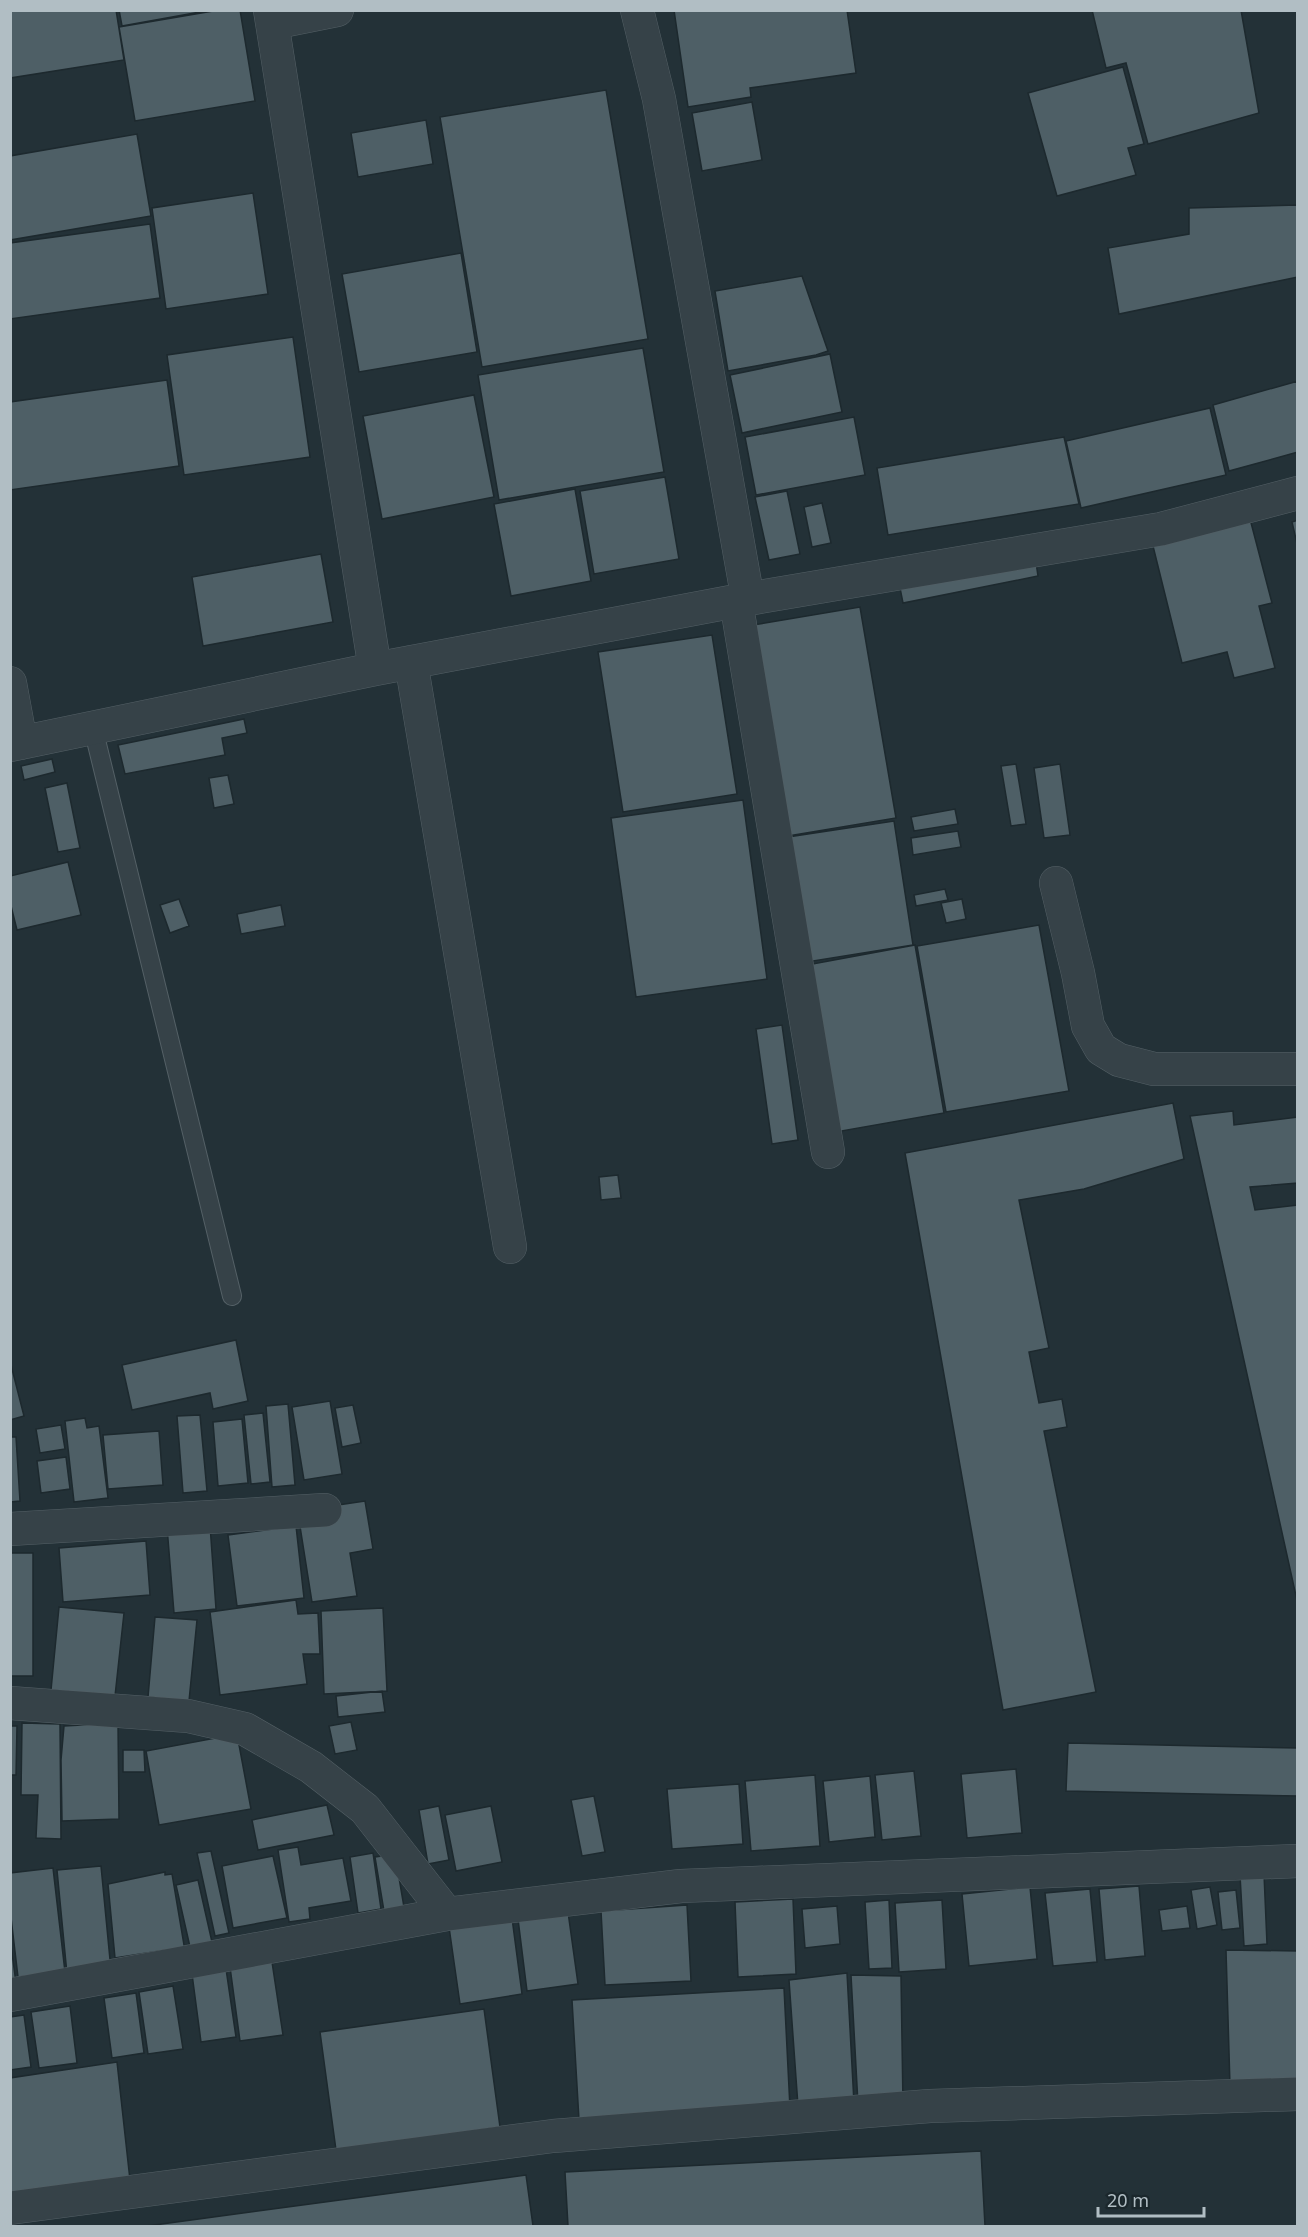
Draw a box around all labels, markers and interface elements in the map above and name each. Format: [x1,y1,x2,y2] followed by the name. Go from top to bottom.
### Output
[1098,2180,1204,2218] scale bar
[1107,2188,1149,2212] text: 20 m

